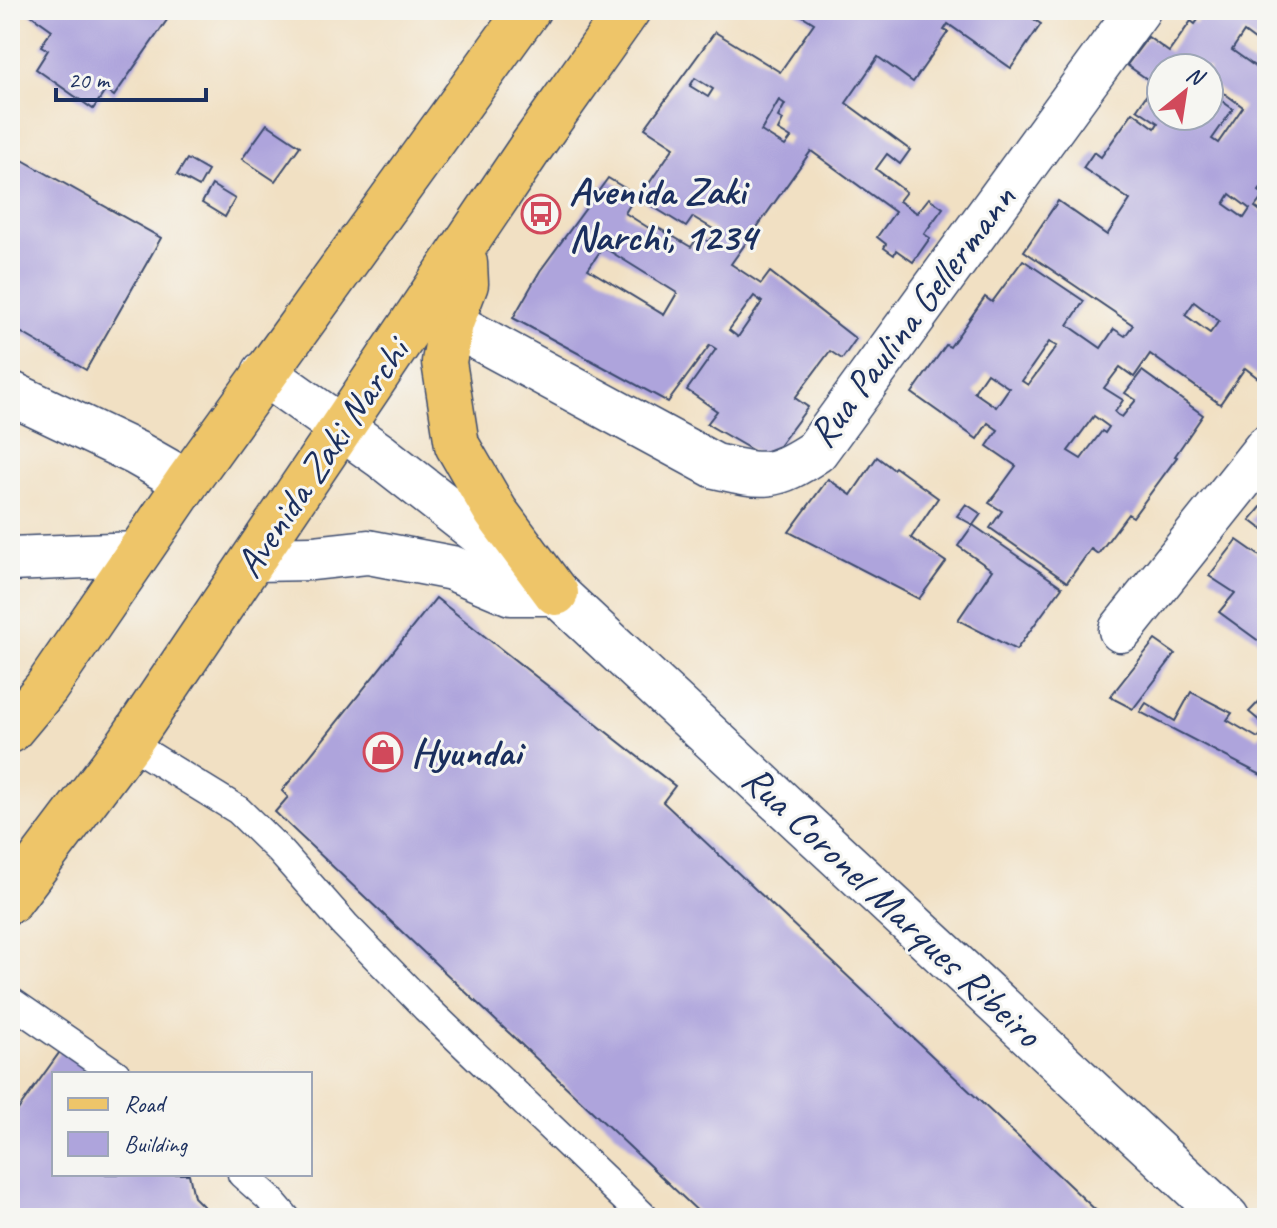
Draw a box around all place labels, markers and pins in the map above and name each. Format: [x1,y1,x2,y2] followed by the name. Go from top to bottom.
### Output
[569,166,761,262] place label: Avenida Zaki Narchi, 1234
[520,193,562,235] bus stop icon: Avenida Zaki Narchi, 1234
[411,727,526,777] place label: Hyundai
[362,731,404,773] shop icon: Hyundai

